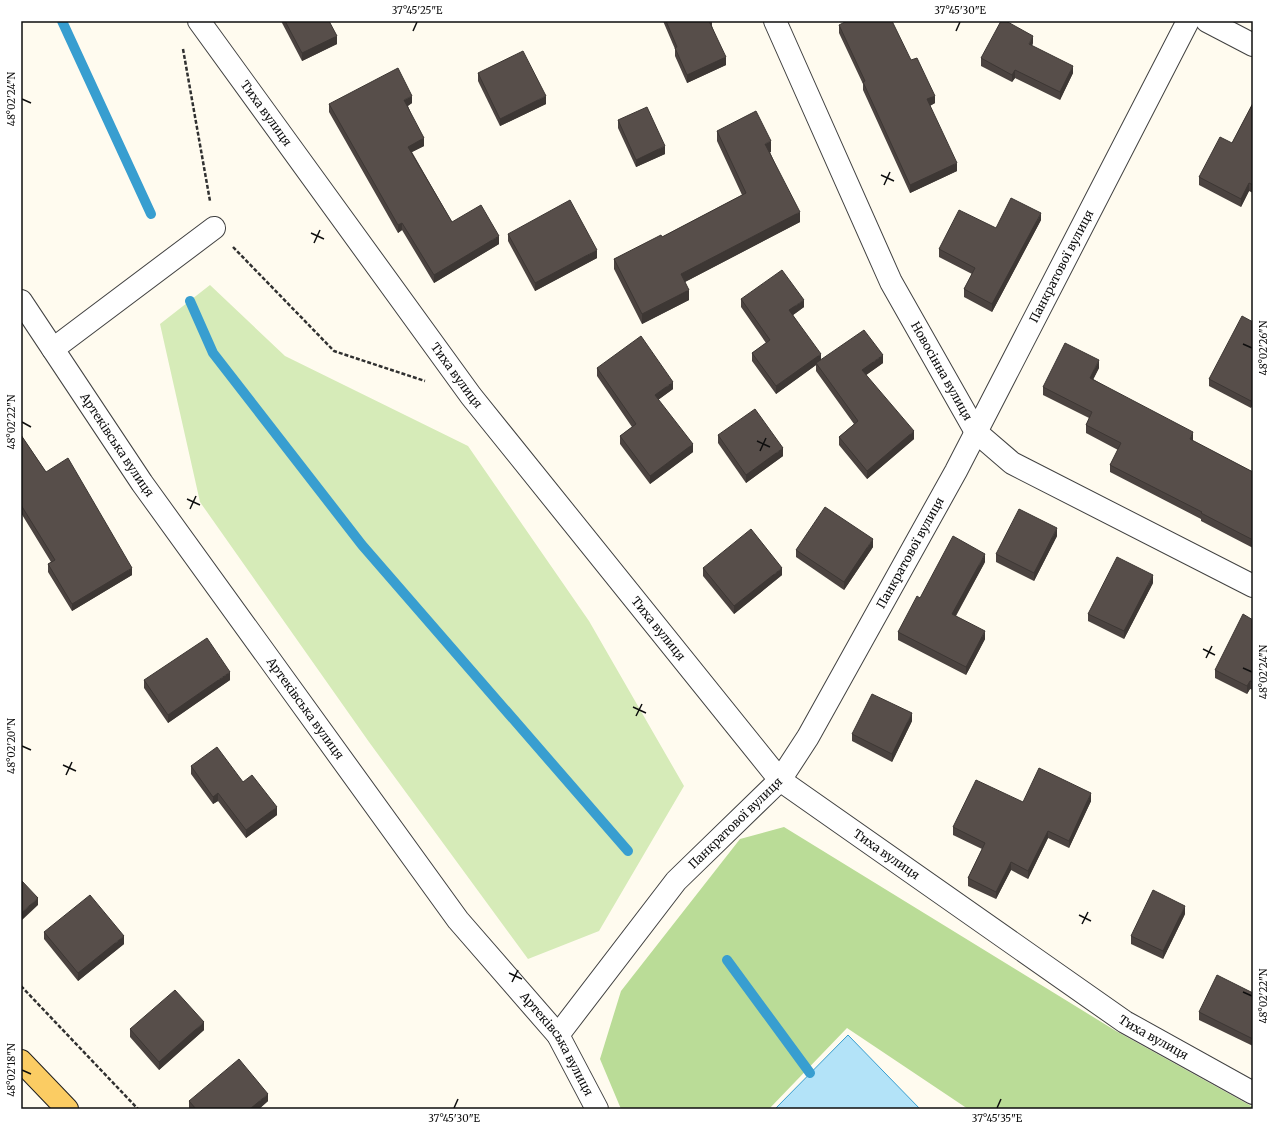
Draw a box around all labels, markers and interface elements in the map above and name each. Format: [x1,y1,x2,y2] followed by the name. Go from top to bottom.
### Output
[392,4,443,17] text: 37°45'25"E
[934,4,986,17] text: 37°45'30"E
[5,72,18,126] text: 48°02'24"N
[237,77,295,149] street label: Тиха вулиця
[1026,207,1096,325] street label: Панкратової вулиця
[908,319,976,423] street label: Новосінна вулиця
[1257,320,1270,375] text: 48°02'26"N
[428,339,486,411] street label: Тиха вулиця
[77,389,158,500] street label: Артеківська вулиця
[5,394,18,450] text: 48°02'22"N
[873,494,947,611] street label: Панкратової вулиця
[629,594,689,663] street label: Тиха вулиця
[1257,645,1270,699] text: 48°02'24"N
[263,654,347,762] street label: Артеківська вулиця
[5,718,18,774] text: 48°02'20"N
[685,774,785,872] street label: Панкратової вулиця
[851,826,923,883] street label: Тиха вулиця
[1257,968,1270,1024] text: 48°02'22"N
[517,988,597,1098] street label: Артеківська вулиця
[1116,1012,1191,1063] street label: Тиха вулиця
[5,1043,18,1097] text: 48°02'18"N
[428,1112,480,1125] text: 37°45'30"E
[972,1112,1023,1125] text: 37°45'35"E

